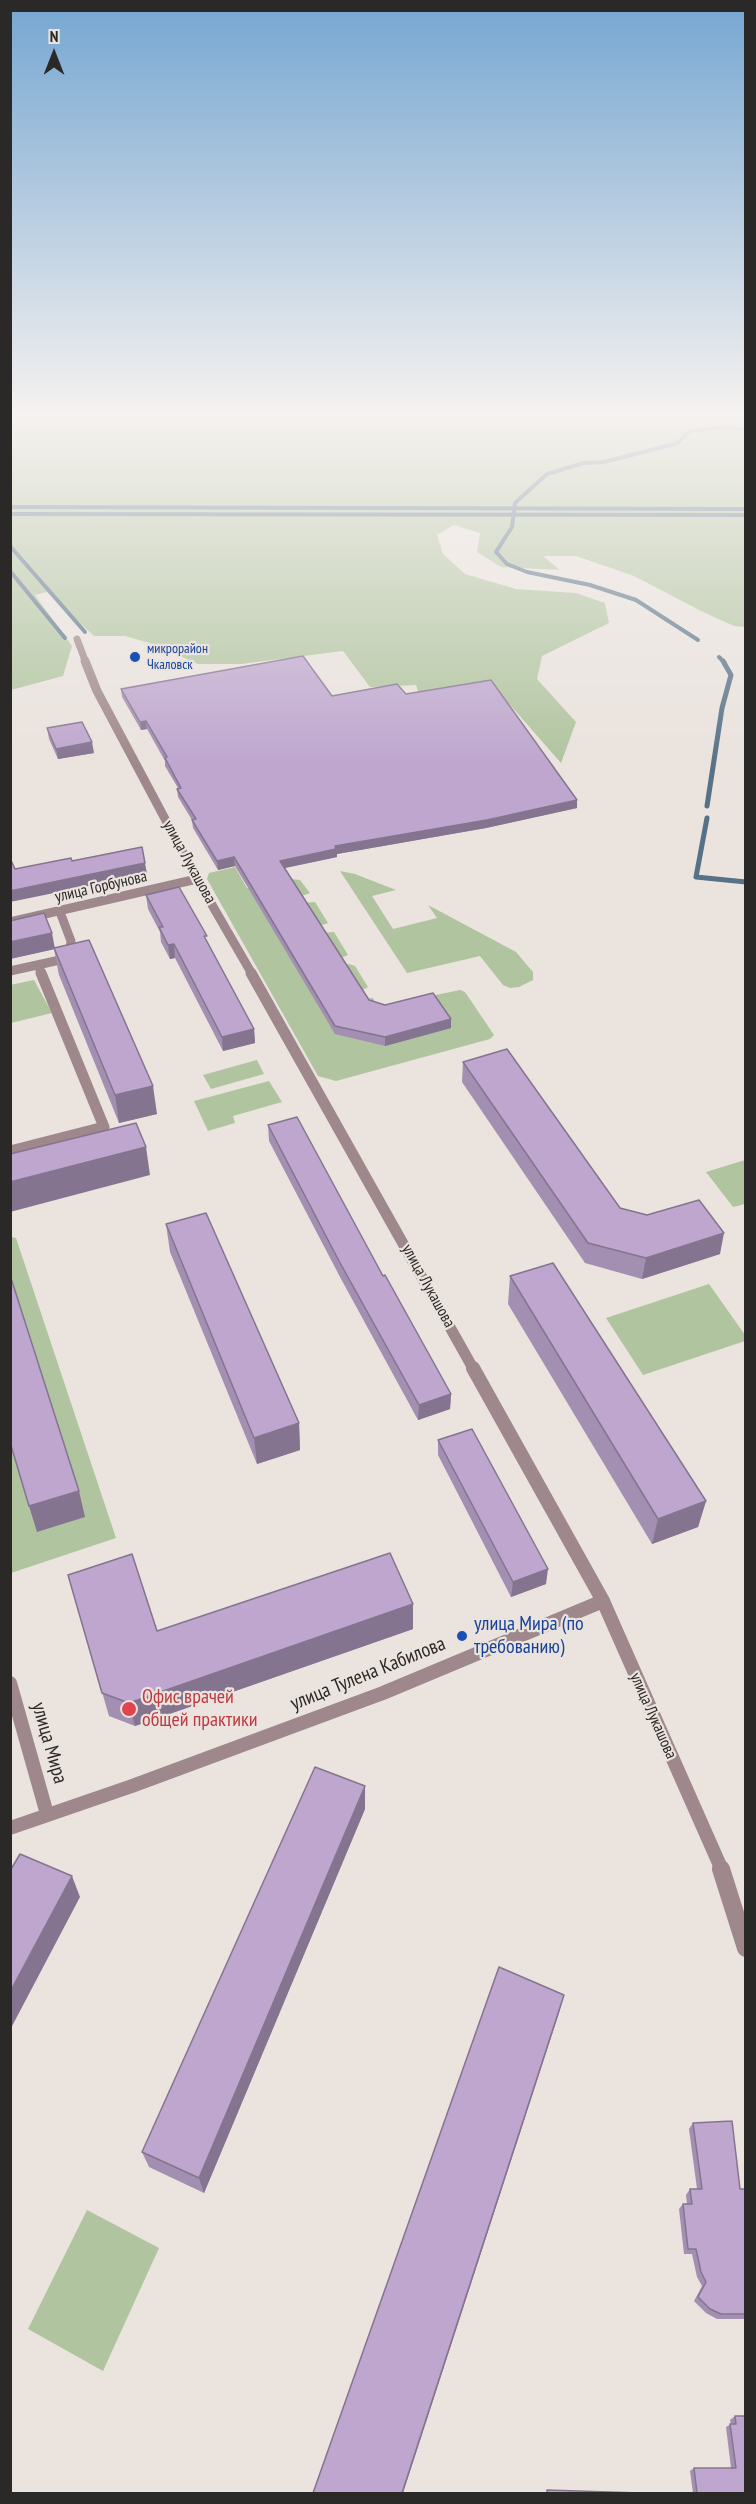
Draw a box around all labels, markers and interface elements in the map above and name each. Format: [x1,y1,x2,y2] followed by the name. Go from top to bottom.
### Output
[24,24,84,84] north arrow
[50,26,58,46] text: N
[147,641,208,674] place label: микрорайон Чкаловск
[128,650,142,664] marker: микрорайон Чкаловск
[158,817,220,907] street label: улица Лукашова
[53,867,149,907] street label: улица Горбунова
[397,1241,459,1331] street label: улица Лукашова
[474,1612,584,1659] place label: улица Мира (по требованию)
[455,1629,469,1643] marker: улица Мира (по требованию)
[287,1632,449,1716] street label: улица Тулена Кабилова
[625,1670,681,1762] street label: улица Лукашова
[142,1685,257,1732] place label: Офис врачей общей практики
[26,1700,72,1786] street label: улица Мира
[120,1700,138,1718] marker: Офис врачей общей практики

